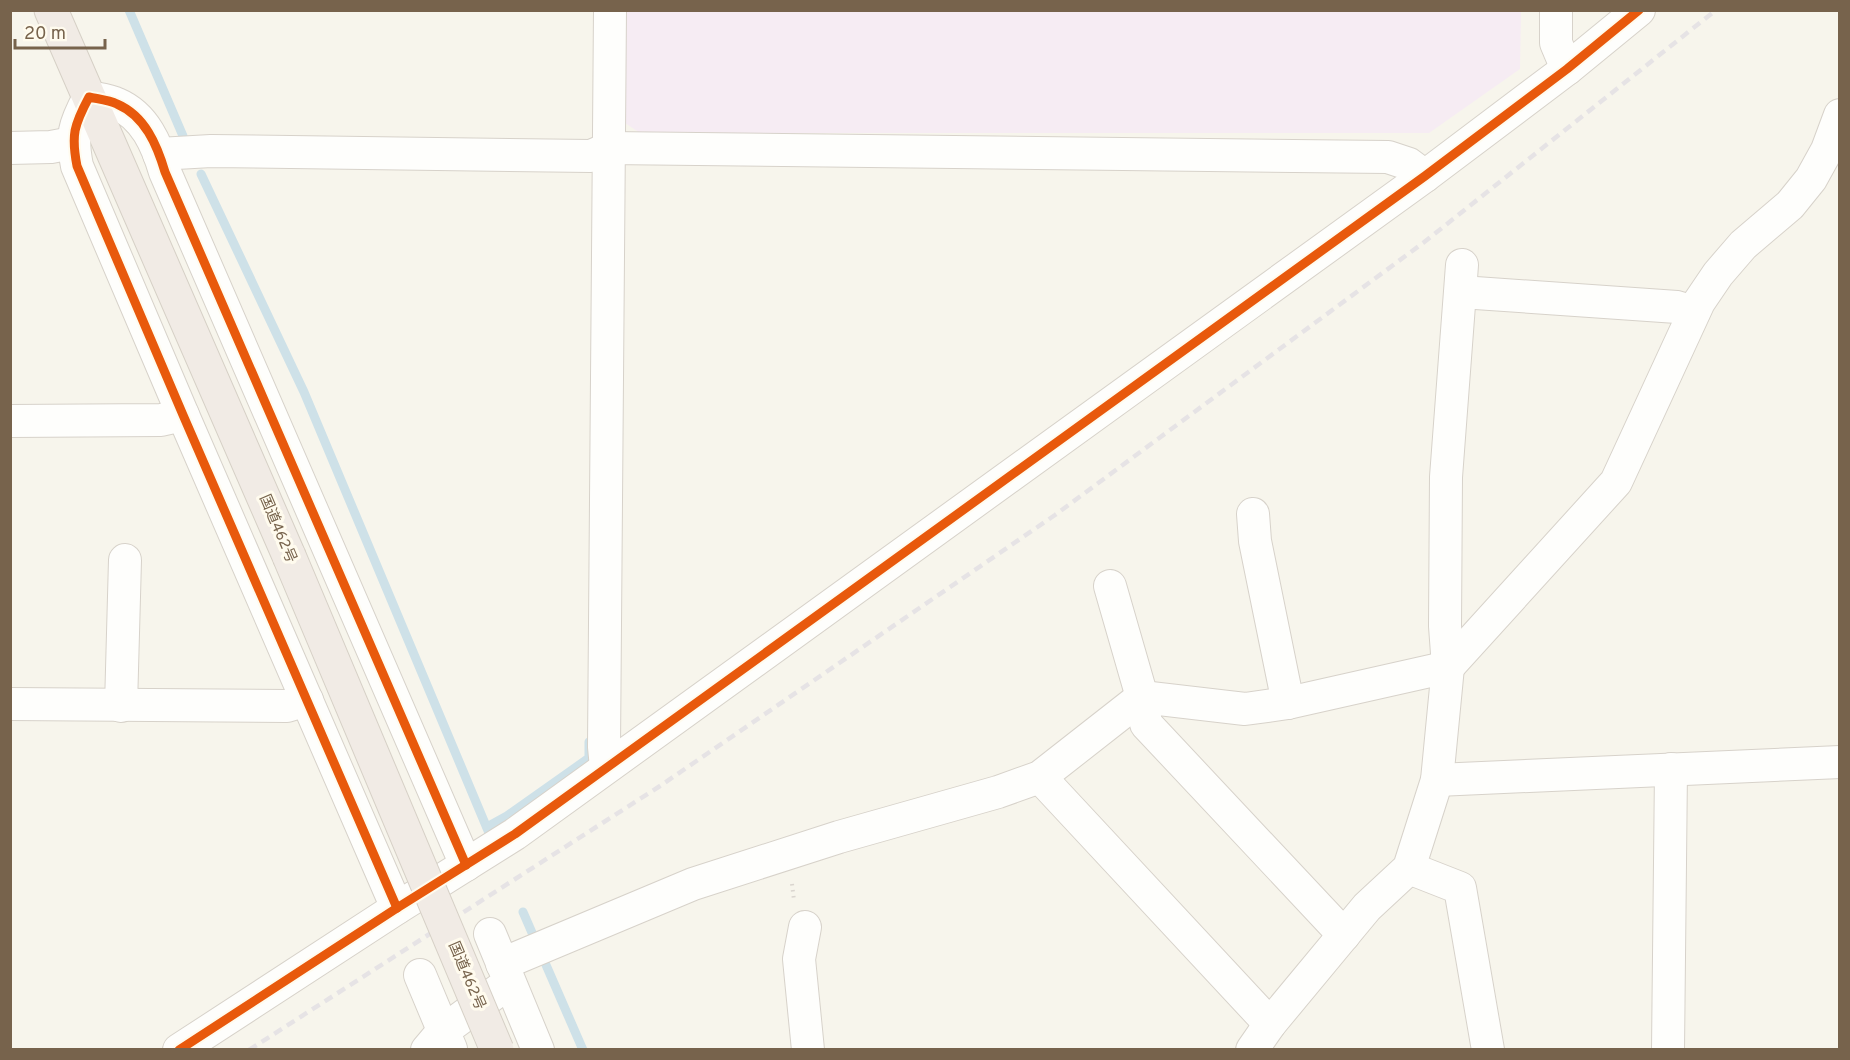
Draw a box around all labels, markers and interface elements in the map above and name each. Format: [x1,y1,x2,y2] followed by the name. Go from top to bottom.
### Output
[15,12,105,50] scale bar
[24,23,66,46] text: 20 m
[254,492,300,566] street label: 国道462号
[443,939,489,1013] street label: 国道462号

